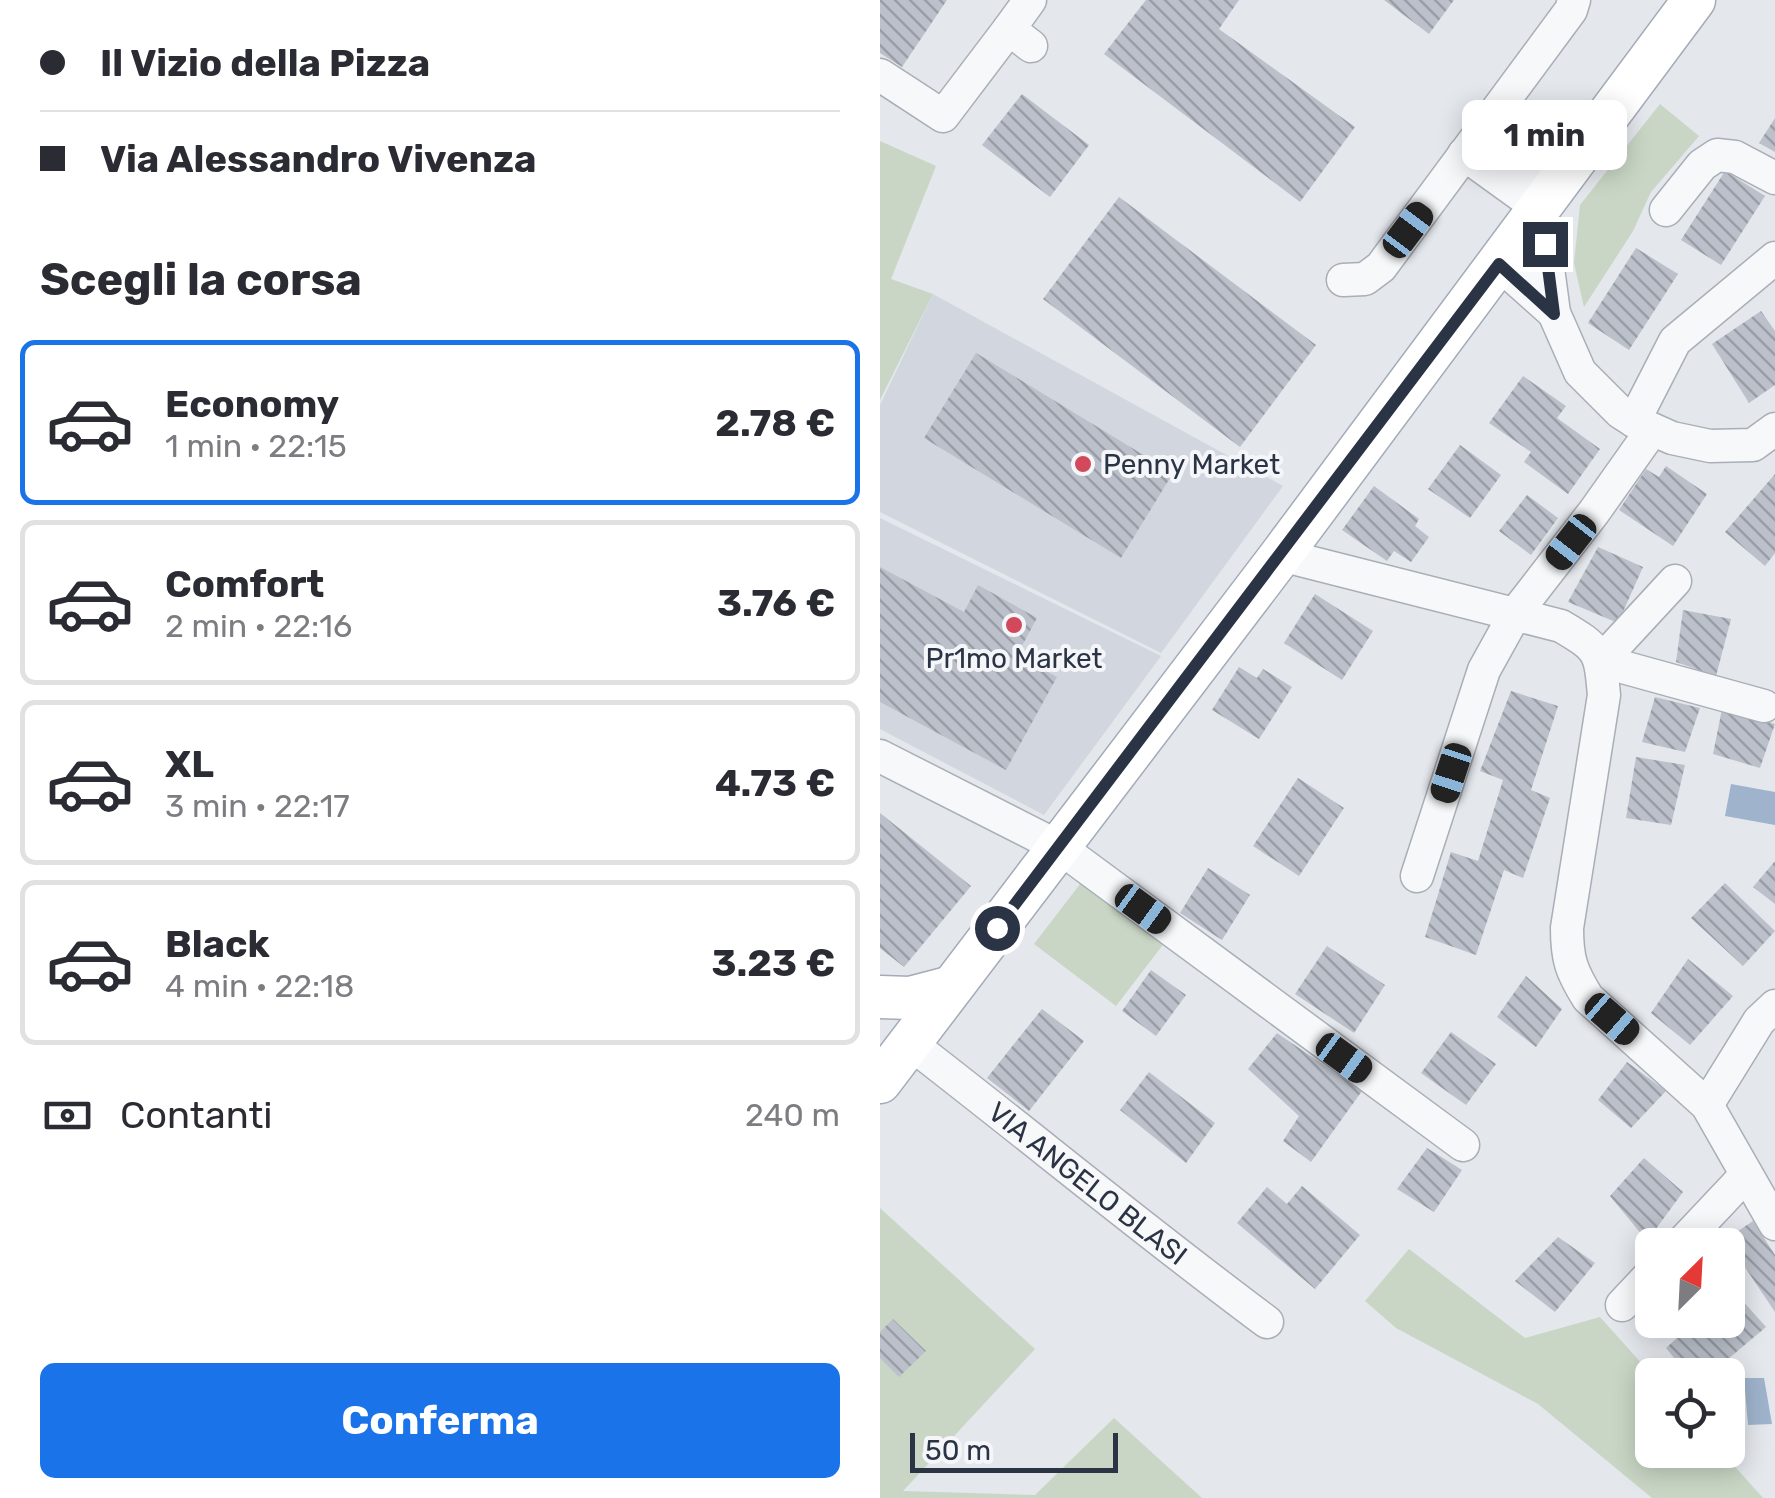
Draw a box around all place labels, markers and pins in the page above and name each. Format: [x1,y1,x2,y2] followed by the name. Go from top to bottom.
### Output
[1103,448,1280,481] place label: Penny Market
[1072,453,1094,475] marker: Penny Market
[1003,614,1025,636] marker: Pr1mo Market
[925,642,1103,675] place label: Pr1mo Market

